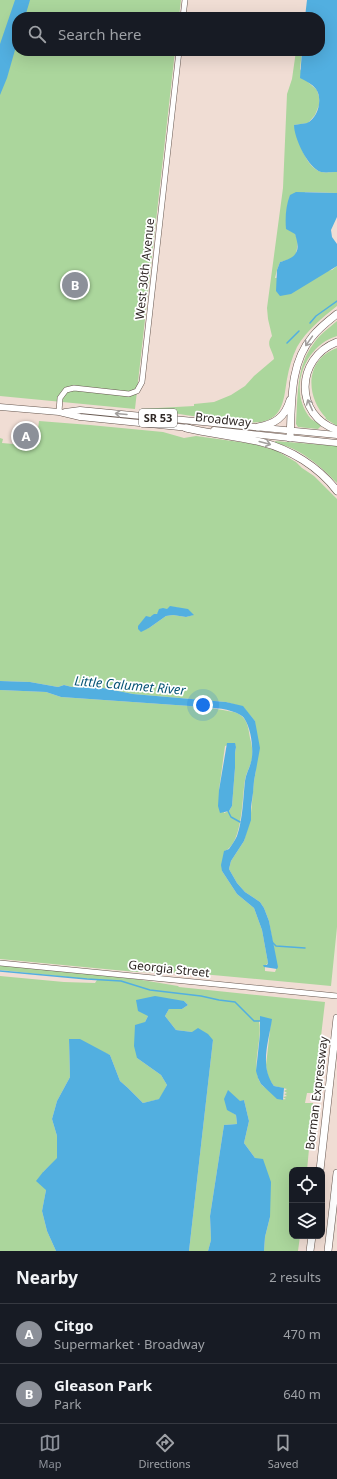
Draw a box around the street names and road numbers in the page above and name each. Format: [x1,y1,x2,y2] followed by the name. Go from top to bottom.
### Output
[131,217,158,320] street label: West 30th Avenue
[194,408,253,431] street label: Broadway
[139,409,177,427] road number: SR 53
[128,956,211,981] street label: Georgia Street
[301,1034,332,1151] street label: Borman Expressway

